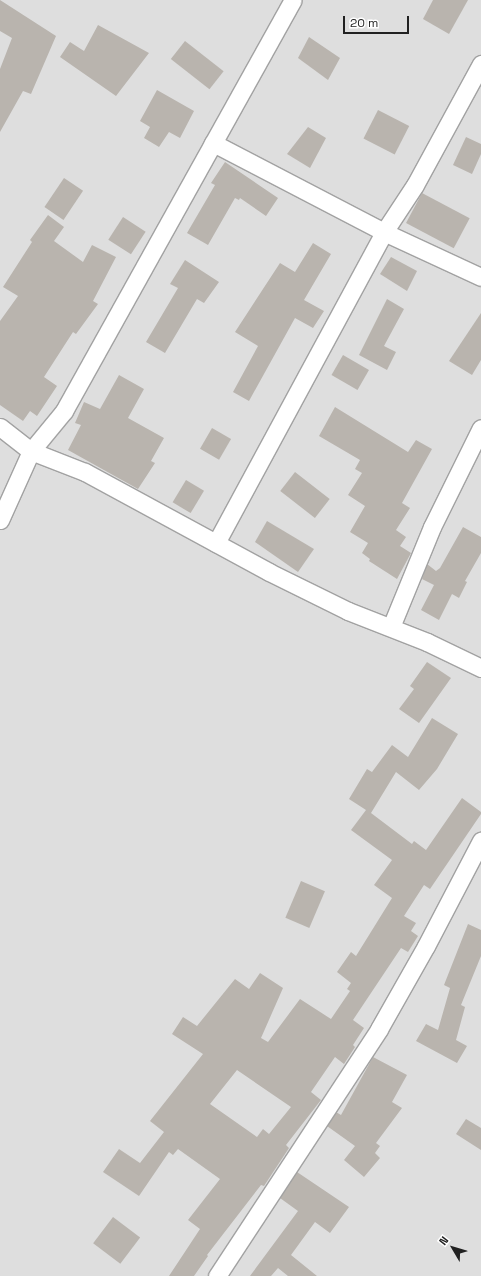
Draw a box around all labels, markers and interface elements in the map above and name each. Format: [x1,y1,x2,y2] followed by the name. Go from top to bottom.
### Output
[345,8,411,34] scale bar
[350,15,378,31] text: 20 m
[433,1228,473,1268] north arrow
[436,1233,451,1248] text: N

